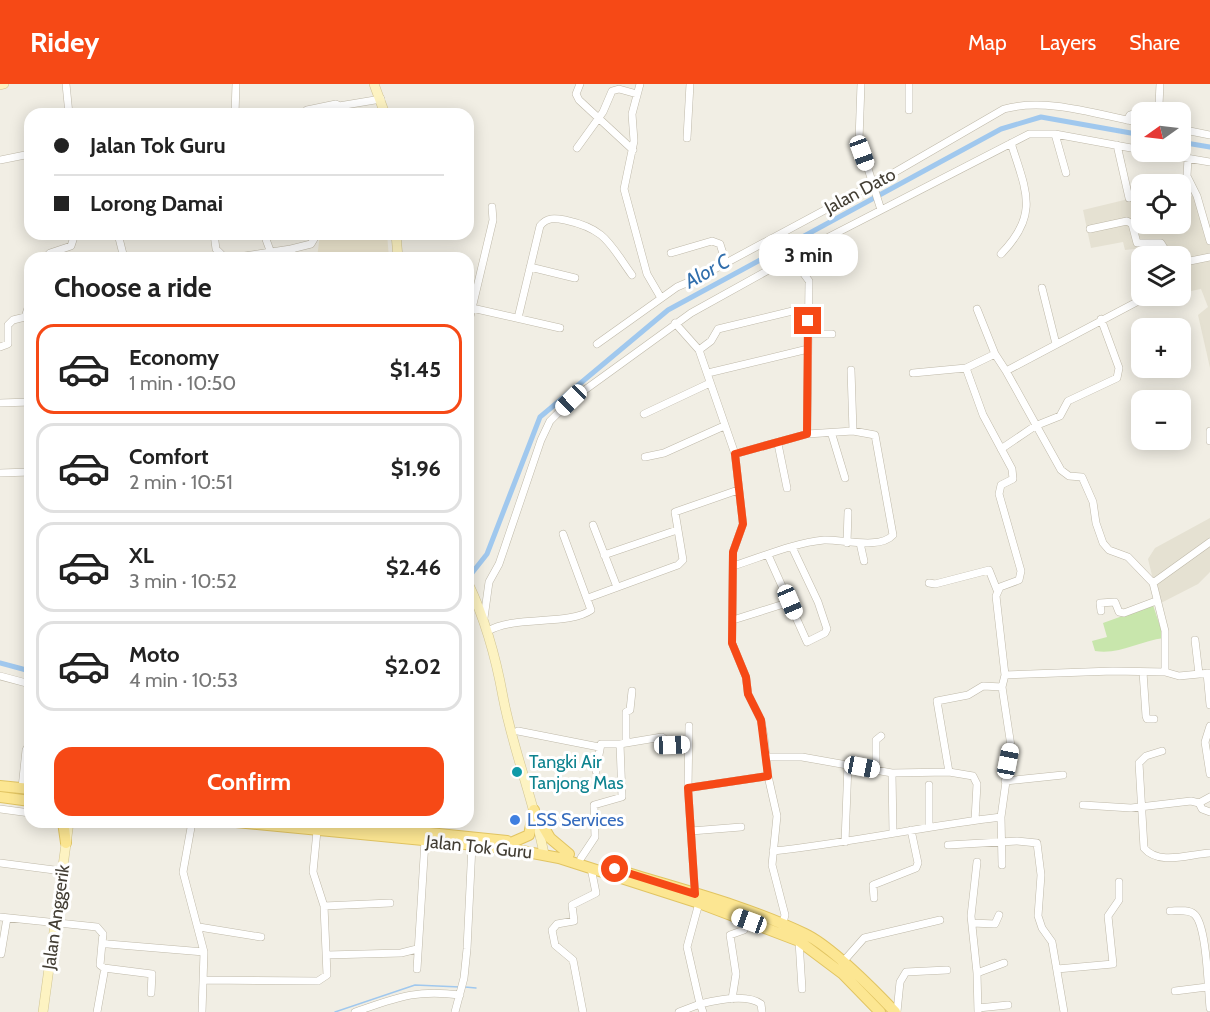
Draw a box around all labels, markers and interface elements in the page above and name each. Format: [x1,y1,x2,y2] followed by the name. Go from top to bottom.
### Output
[30,25,99,59] text: Ridey
[968,30,1007,55] text: Map
[1040,30,1096,55] text: Layers
[1129,30,1180,55] text: Share
[1131,102,1191,162] north arrow
[1131,102,1191,450] map controls
[90,132,226,159] text: Jalan Tok Guru
[847,133,877,173] car
[820,163,899,219] street label: Jalan Dato
[1131,174,1191,234] button: locate
[90,190,223,217] text: Lorong Damai
[758,234,858,276] callout: 3 min
[784,243,833,267] text: 3 min
[1131,246,1191,306] button: layers
[679,248,735,294] water label: Alor C
[54,271,212,304] text: Choose a ride
[794,307,821,334] route end
[1131,318,1191,378] button: +
[57,342,111,396] icon: car
[129,344,219,371] text: Economy
[390,356,441,383] text: $1.45
[129,371,236,395] text: 1 min · 10:50
[552,381,590,419] car
[1131,390,1191,450] button: −
[57,441,111,495] icon: car
[129,443,208,470] text: Comfort
[391,455,441,482] text: $1.96
[129,470,233,494] text: 2 min · 10:51
[57,540,111,594] icon: car
[129,542,154,569] text: XL
[386,554,441,581] text: $2.46
[129,569,237,593] text: 3 min · 10:52
[775,582,805,622] car
[57,639,111,693] icon: car
[129,641,180,668] text: Moto
[385,653,441,680] text: $2.02
[129,668,238,692] text: 4 min · 10:53
[654,735,690,755] car
[996,742,1020,780] car
[54,747,444,816] button: Confirm
[529,751,624,794] place label: Tangki Air Tanjong Mas
[843,755,881,779] car
[510,765,524,779] marker: Tangki Air Tanjong Mas
[527,809,624,831] place label: LSS Services
[508,813,522,827] marker: LSS Services
[424,830,533,864] street label: Jalan Tok Guru
[601,855,628,882] route start
[38,862,74,972] street label: Jalan Anggerik
[729,906,769,936] car

